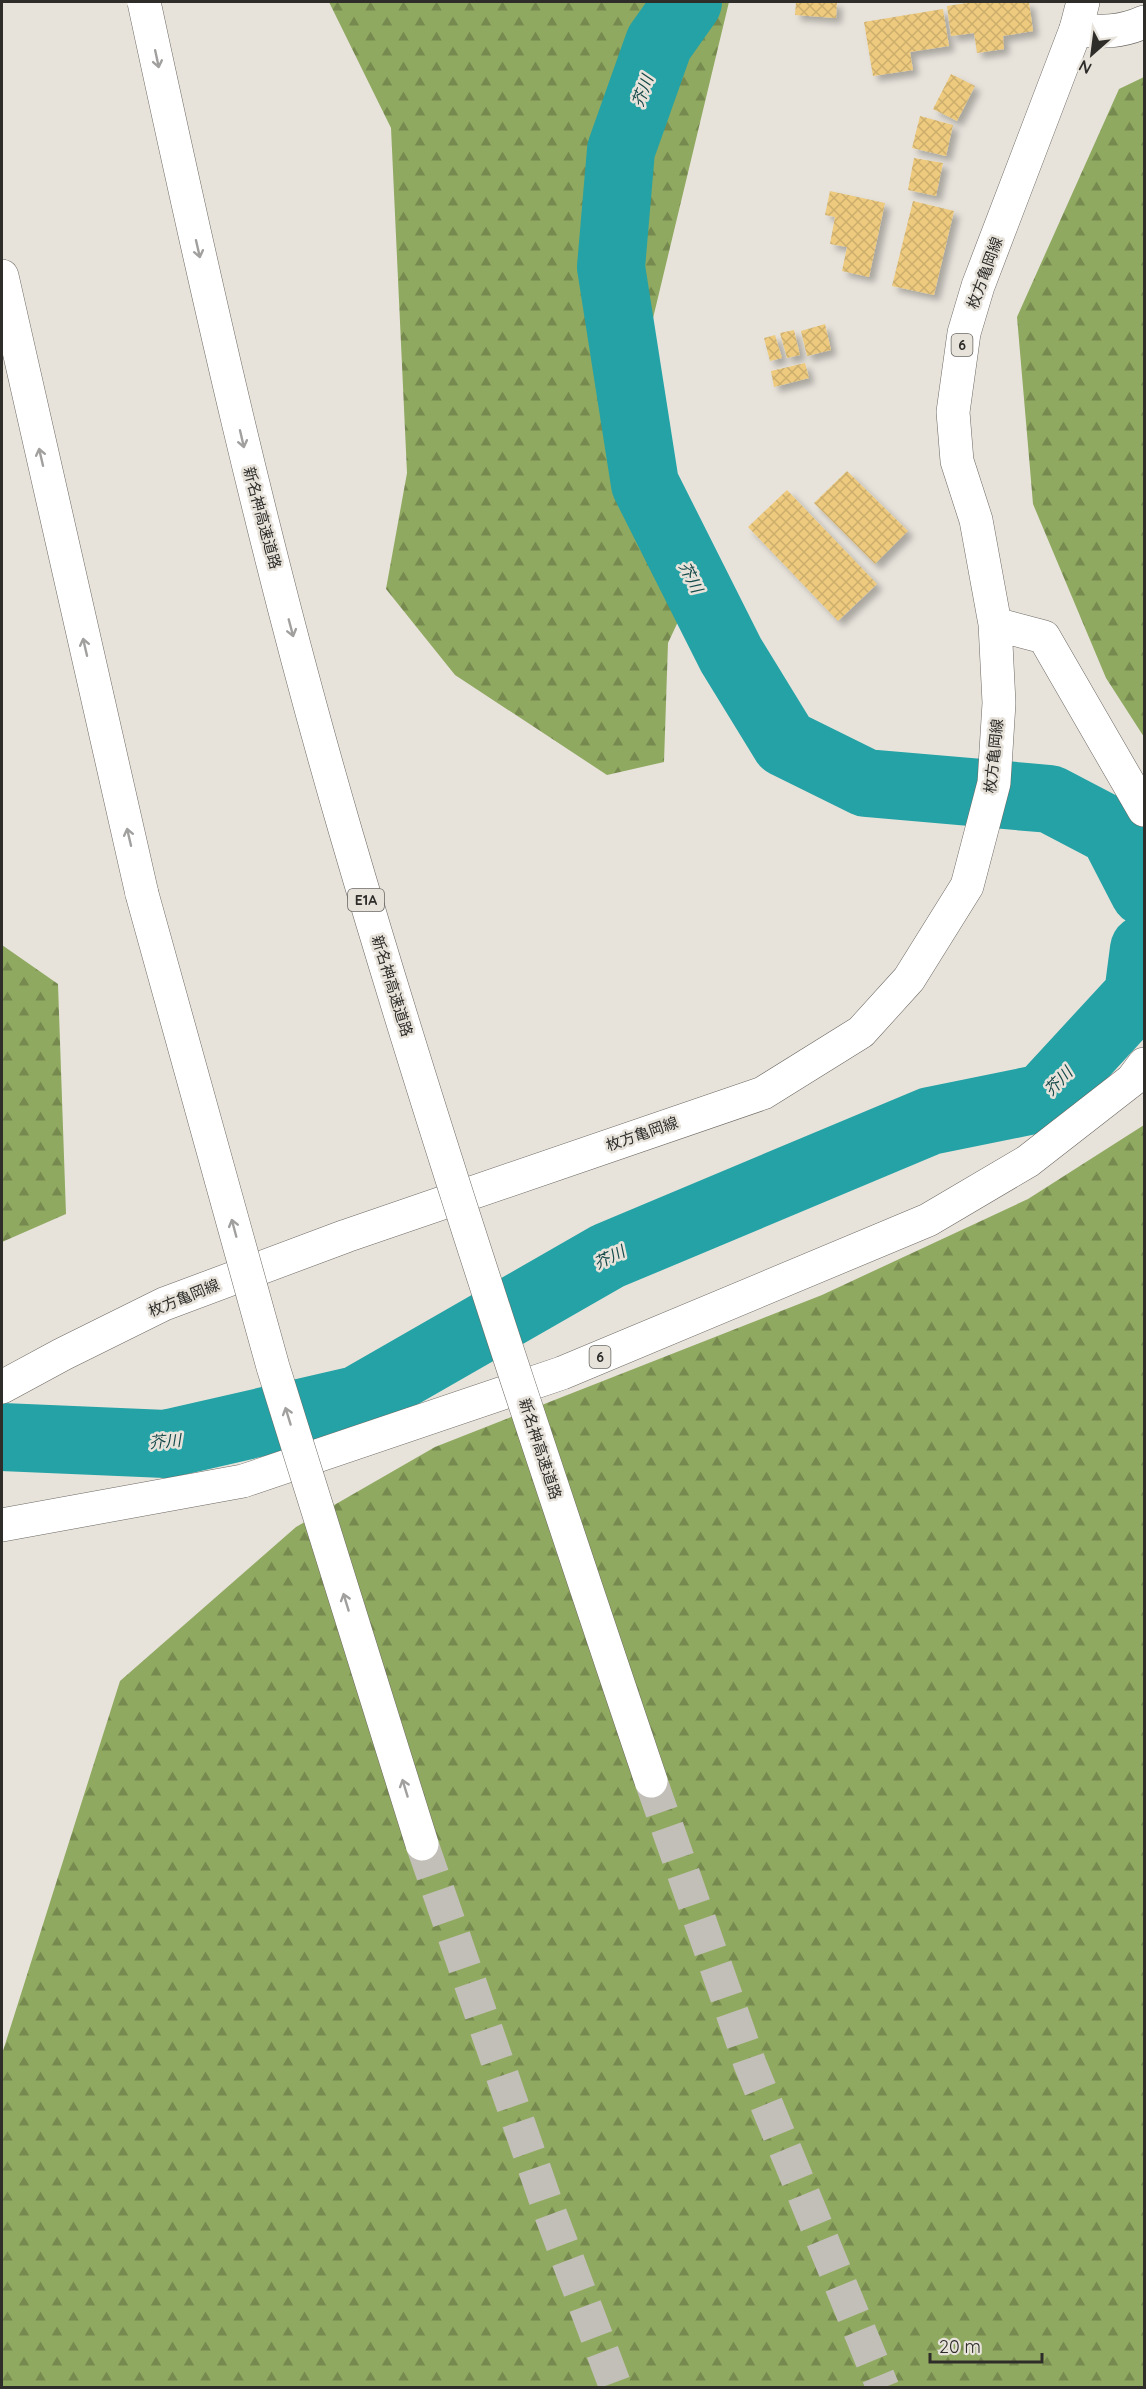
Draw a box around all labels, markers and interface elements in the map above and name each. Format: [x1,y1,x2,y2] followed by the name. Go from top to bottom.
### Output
[1062,24,1122,84] north arrow
[151,49,163,68] one-way arrow
[1075,56,1095,79] text: N
[627,71,658,109] water label: 芥川
[963,234,1006,311] street label: 枚方亀岡線
[192,240,204,259] one-way arrow
[952,334,972,356] road number: 6
[237,429,248,448] one-way arrow
[35,447,47,466] one-way arrow
[240,465,285,571] street label: 新名神高速道路
[675,558,708,598] water label: 芥川
[286,618,297,637] one-way arrow
[79,637,91,656] one-way arrow
[980,718,1007,794] street label: 枚方亀岡線
[123,828,134,847] one-way arrow
[348,889,384,911] road number: E1A
[368,933,417,1039] street label: 新名神高速道路
[1040,1061,1078,1099] water label: 芥川
[603,1112,680,1155] street label: 枚方亀岡線
[228,1219,240,1238] one-way arrow
[590,1240,630,1273] water label: 芥川
[145,1275,222,1320] street label: 枚方亀岡線
[590,1346,610,1368] road number: 6
[515,1396,566,1502] street label: 新名神高速道路
[282,1407,293,1426] one-way arrow
[148,1429,184,1452] water label: 芥川
[340,1593,351,1612] one-way arrow
[398,1779,409,1798] one-way arrow
[930,2326,1042,2364] scale bar
[939,2335,981,2358] text: 20 m

